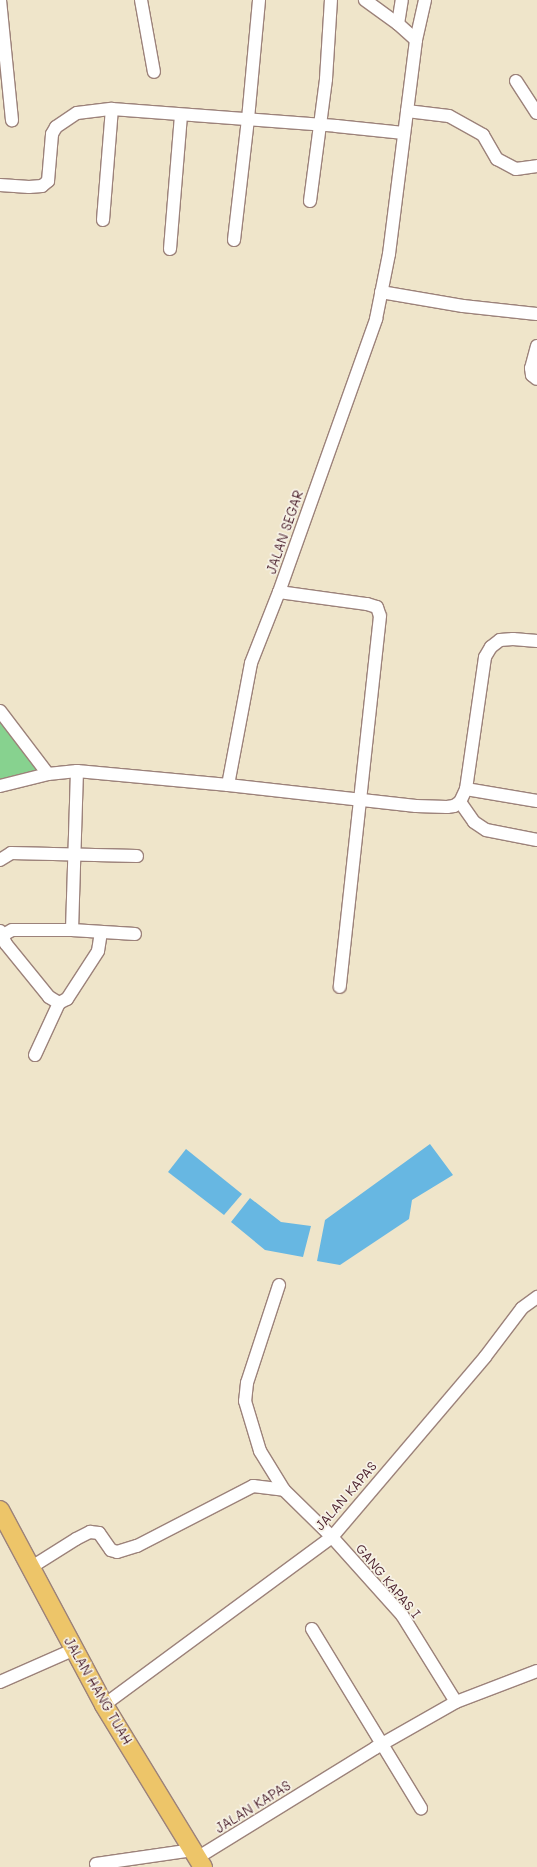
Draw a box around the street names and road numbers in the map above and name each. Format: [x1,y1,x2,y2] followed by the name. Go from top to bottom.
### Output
[263,488,307,576] street label: JALAN SEGAR
[312,1458,380,1534] street label: JALAN KAPAS
[352,1541,424,1621] street label: GANG KAPAS I
[61,1634,135,1748] street label: JALAN HANG TUAH
[212,1778,294,1836] street label: JALAN KAPAS

